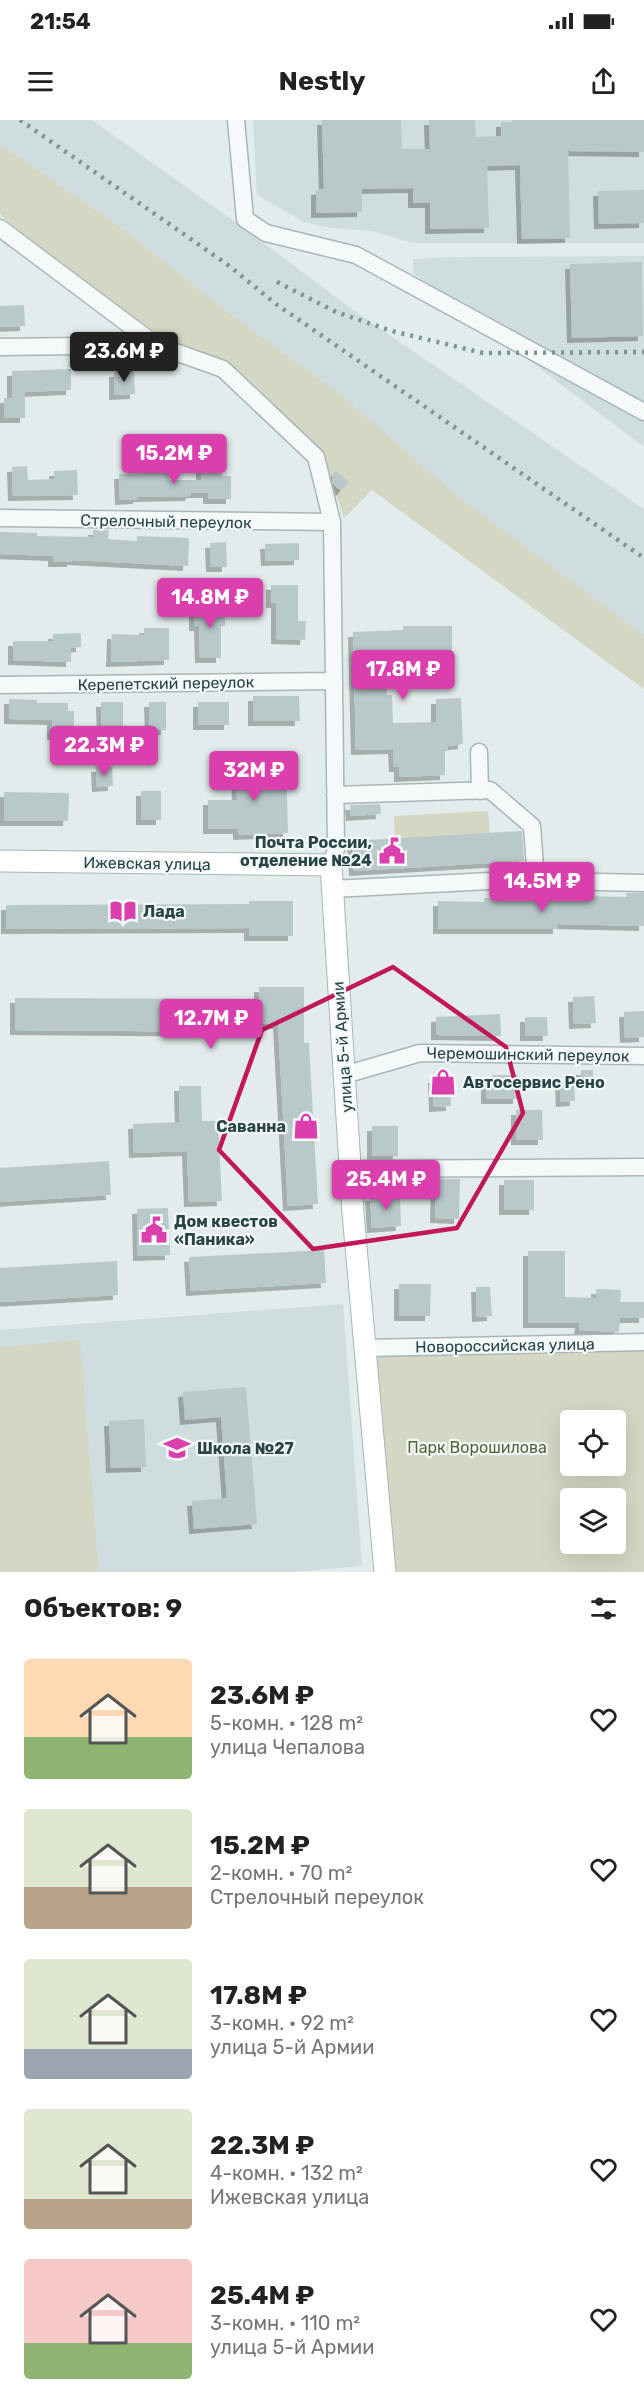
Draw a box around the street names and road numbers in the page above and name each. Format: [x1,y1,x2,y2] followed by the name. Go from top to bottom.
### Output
[80,511,252,532] street label: Стрелочный переулок
[78,672,255,695] street label: Керепетский переулок
[83,853,211,874] street label: Ижевская улица
[328,981,357,1113] street label: улица 5-й Армии
[426,1043,630,1066] street label: Черемошинский переулок
[415,1334,595,1357] street label: Новороссийская улица

